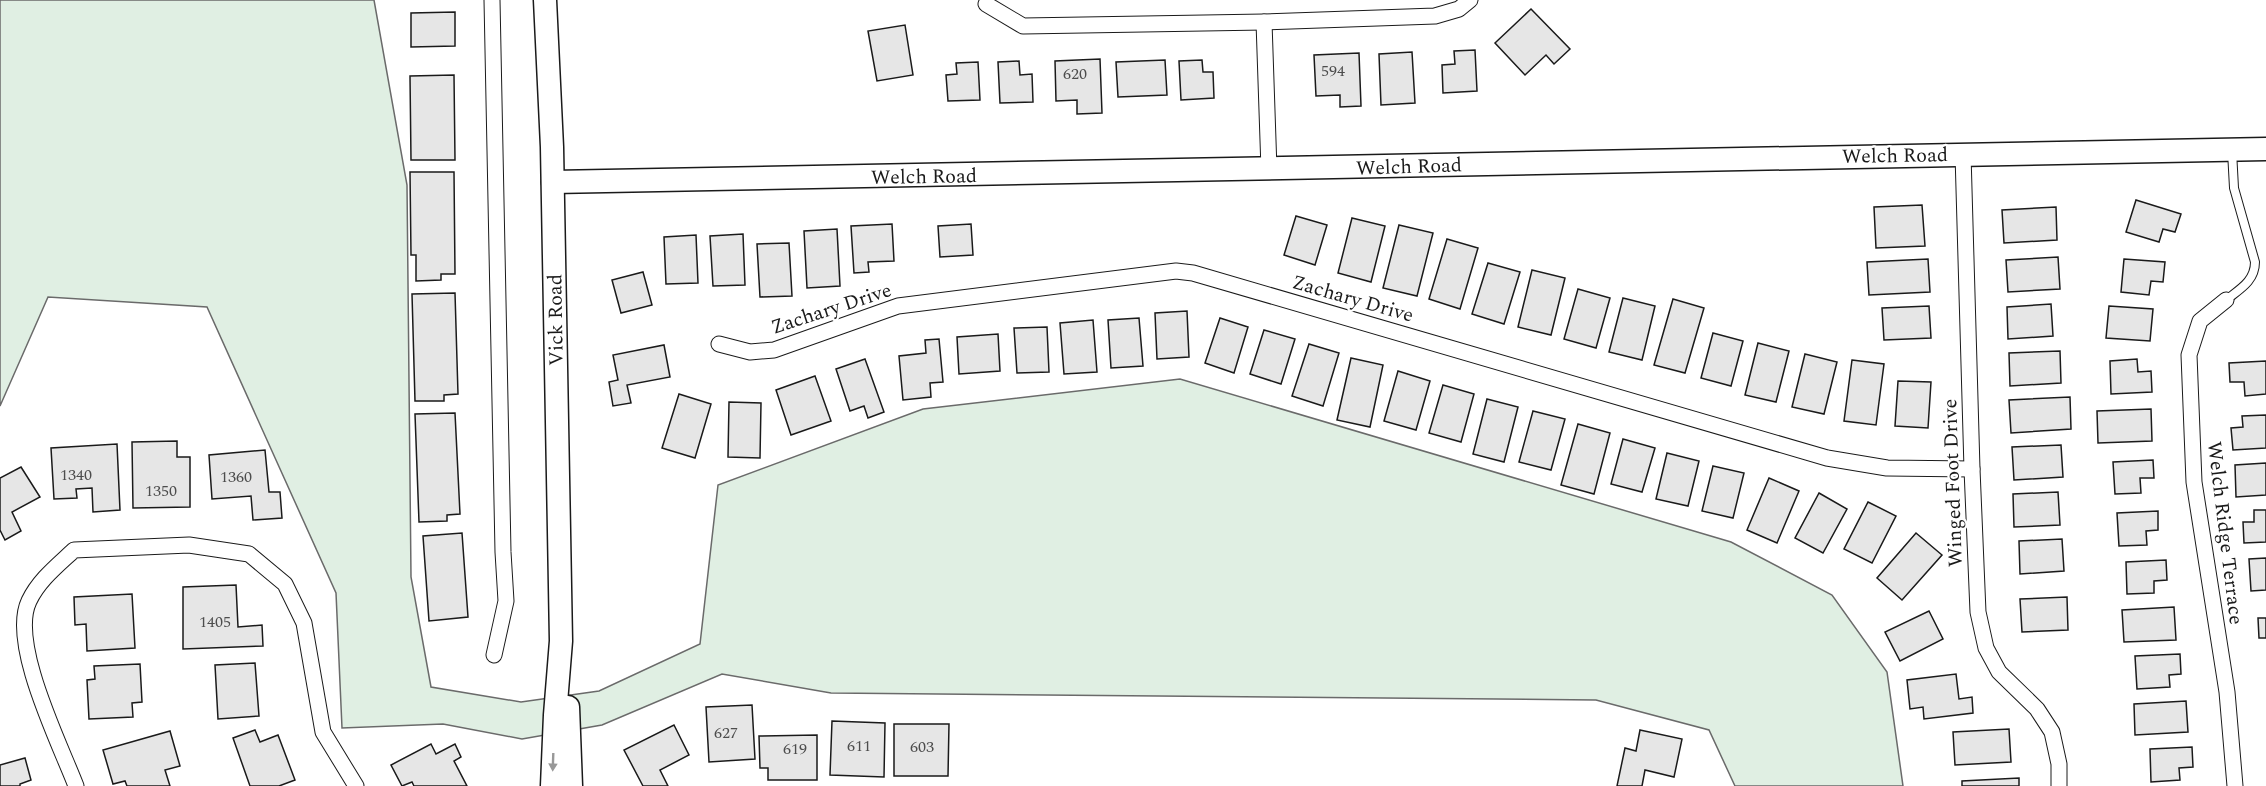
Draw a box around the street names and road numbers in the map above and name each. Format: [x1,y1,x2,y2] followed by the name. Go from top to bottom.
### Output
[1842,140,1948,172] street label: Welch Road
[1355,150,1463,184] street label: Welch Road
[871,161,977,193] street label: Welch Road
[1288,267,1417,331] street label: Zachary Drive
[540,274,572,366] street label: Vick Road
[767,275,895,343] street label: Zachary Drive
[1935,398,1971,568] street label: Winged Foot Drive
[2199,440,2251,626] street label: Welch Ridge Terrace

